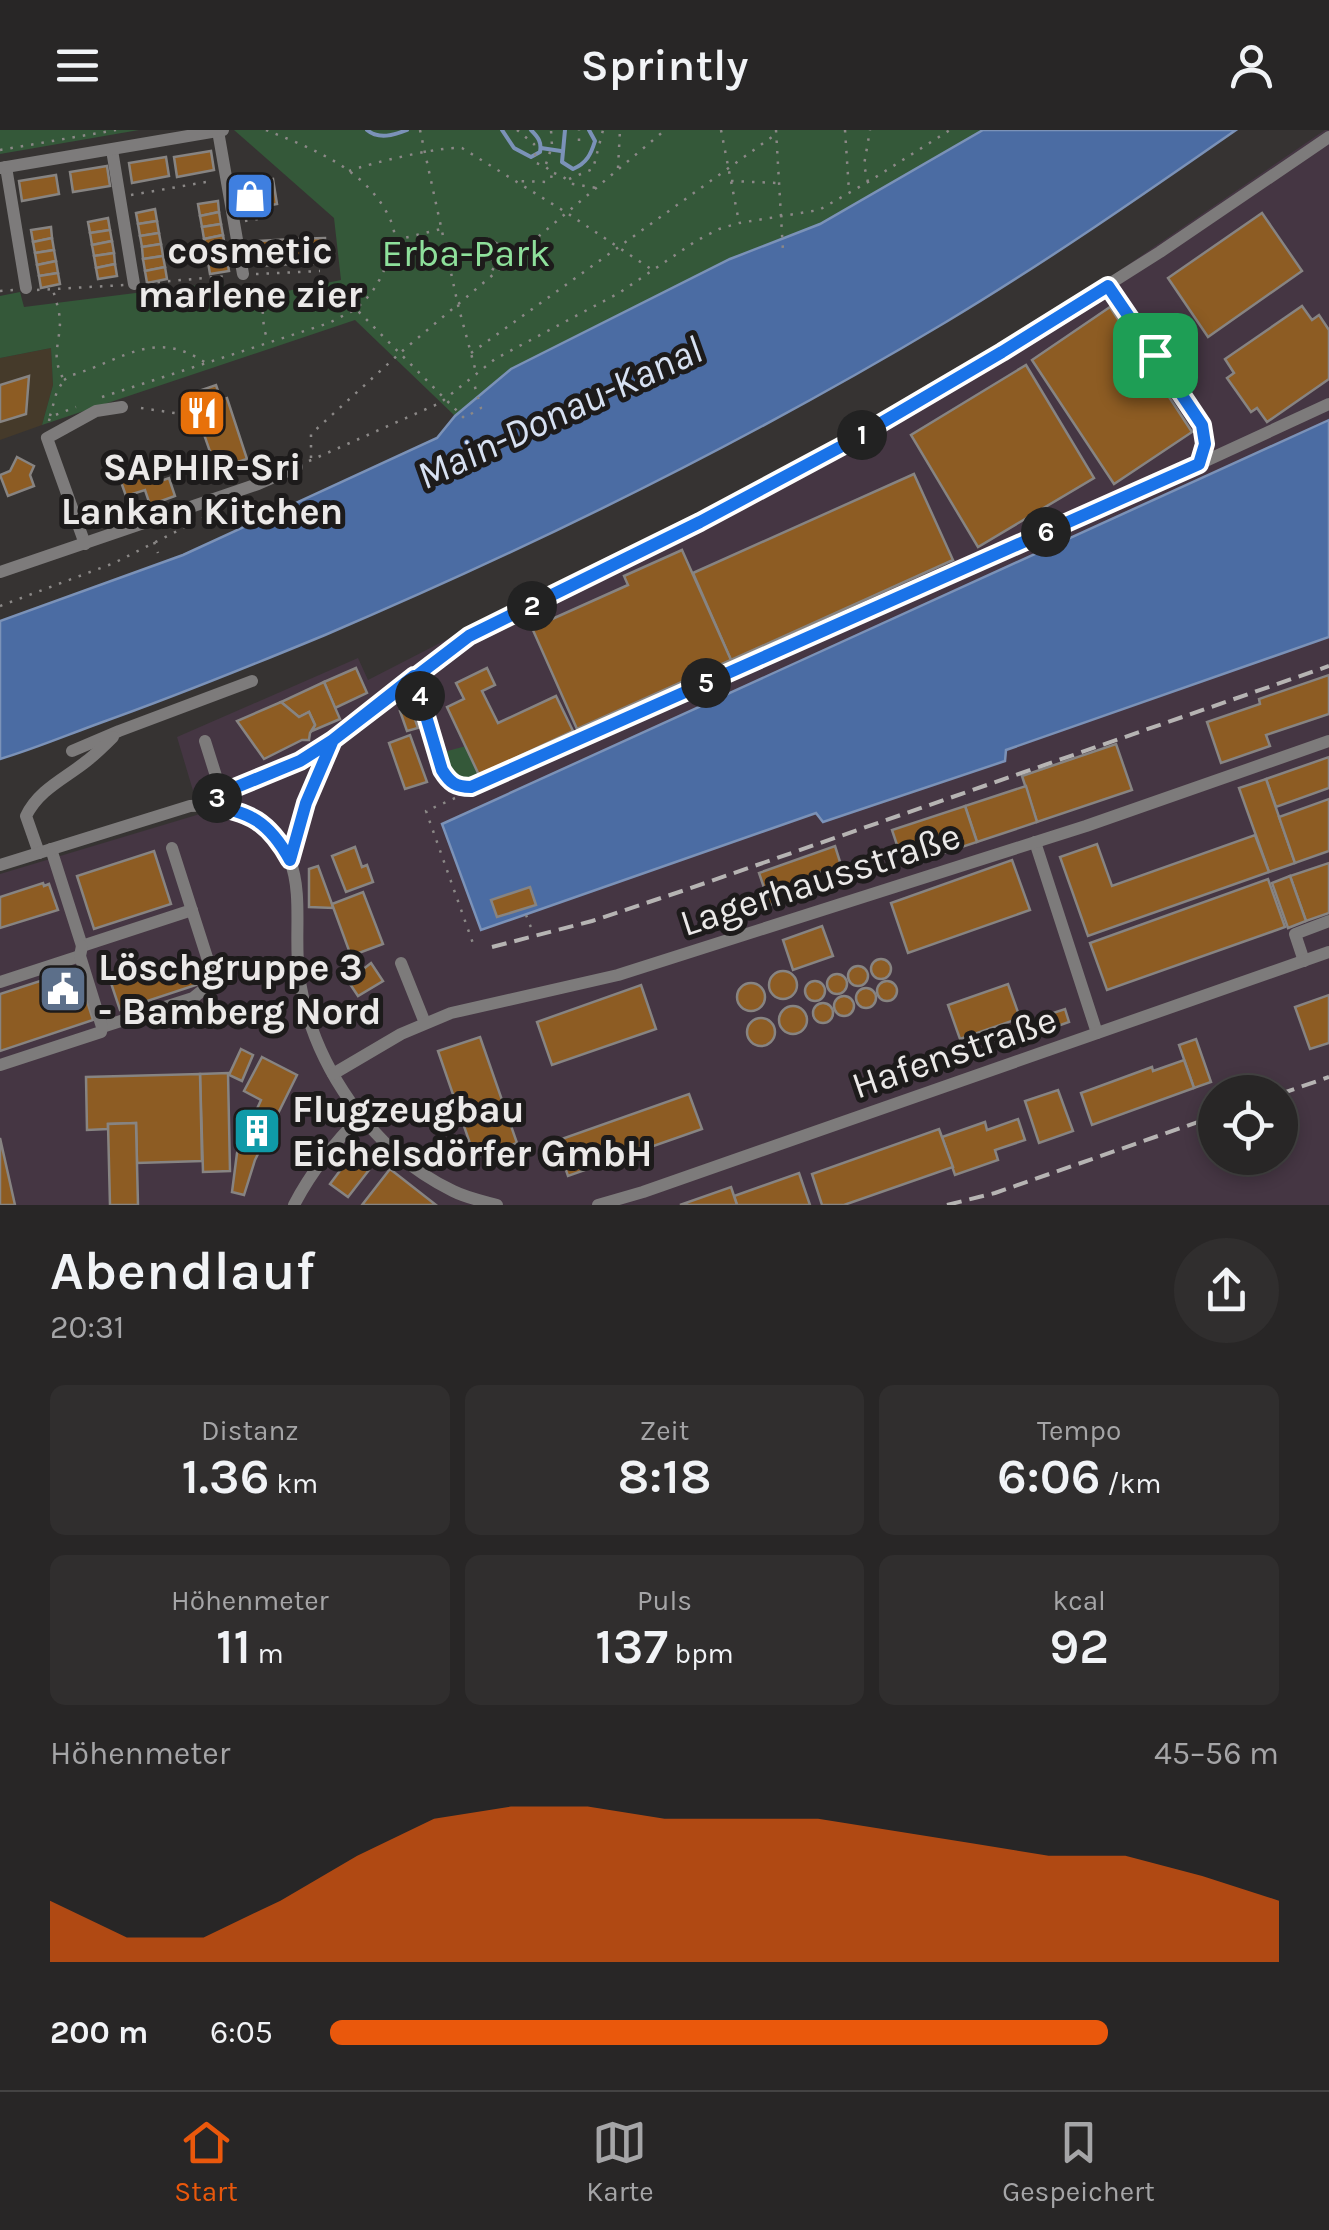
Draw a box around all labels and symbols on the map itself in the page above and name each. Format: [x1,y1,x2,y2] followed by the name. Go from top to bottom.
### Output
[224,170,276,222] shop icon: cosmetic marlene zier
[138,228,362,317] place label: cosmetic marlene zier
[382,231,550,276] park label: Erba-Park
[1113,313,1198,398] pin
[409,326,709,499] water label: Main-Donau-Kanal
[176,387,228,439] restaurant icon: SAPHIR-Sri Lankan Kitchen
[837,410,887,460] pin: 1
[61,445,343,534] place label: SAPHIR-Sri Lankan Kitchen
[1021,507,1071,557] pin: 6
[507,581,557,631] pin: 2
[681,658,731,708] pin: 5
[395,671,445,721] pin: 4
[192,773,242,823] pin: 3
[674,813,966,946] street label: Lagerhausstraße
[98,945,382,1034] place label: Löschgruppe 3 - Bamberg Nord
[37,963,89,1015] public building icon: Löschgruppe 3 - Bamberg Nord
[846,996,1062,1109] street label: Hafenstraße
[292,1087,653,1176] place label: Flugzeugbau Eichelsdörfer GmbH
[231,1105,283,1157] building icon: Flugzeugbau Eichelsdörfer GmbH

